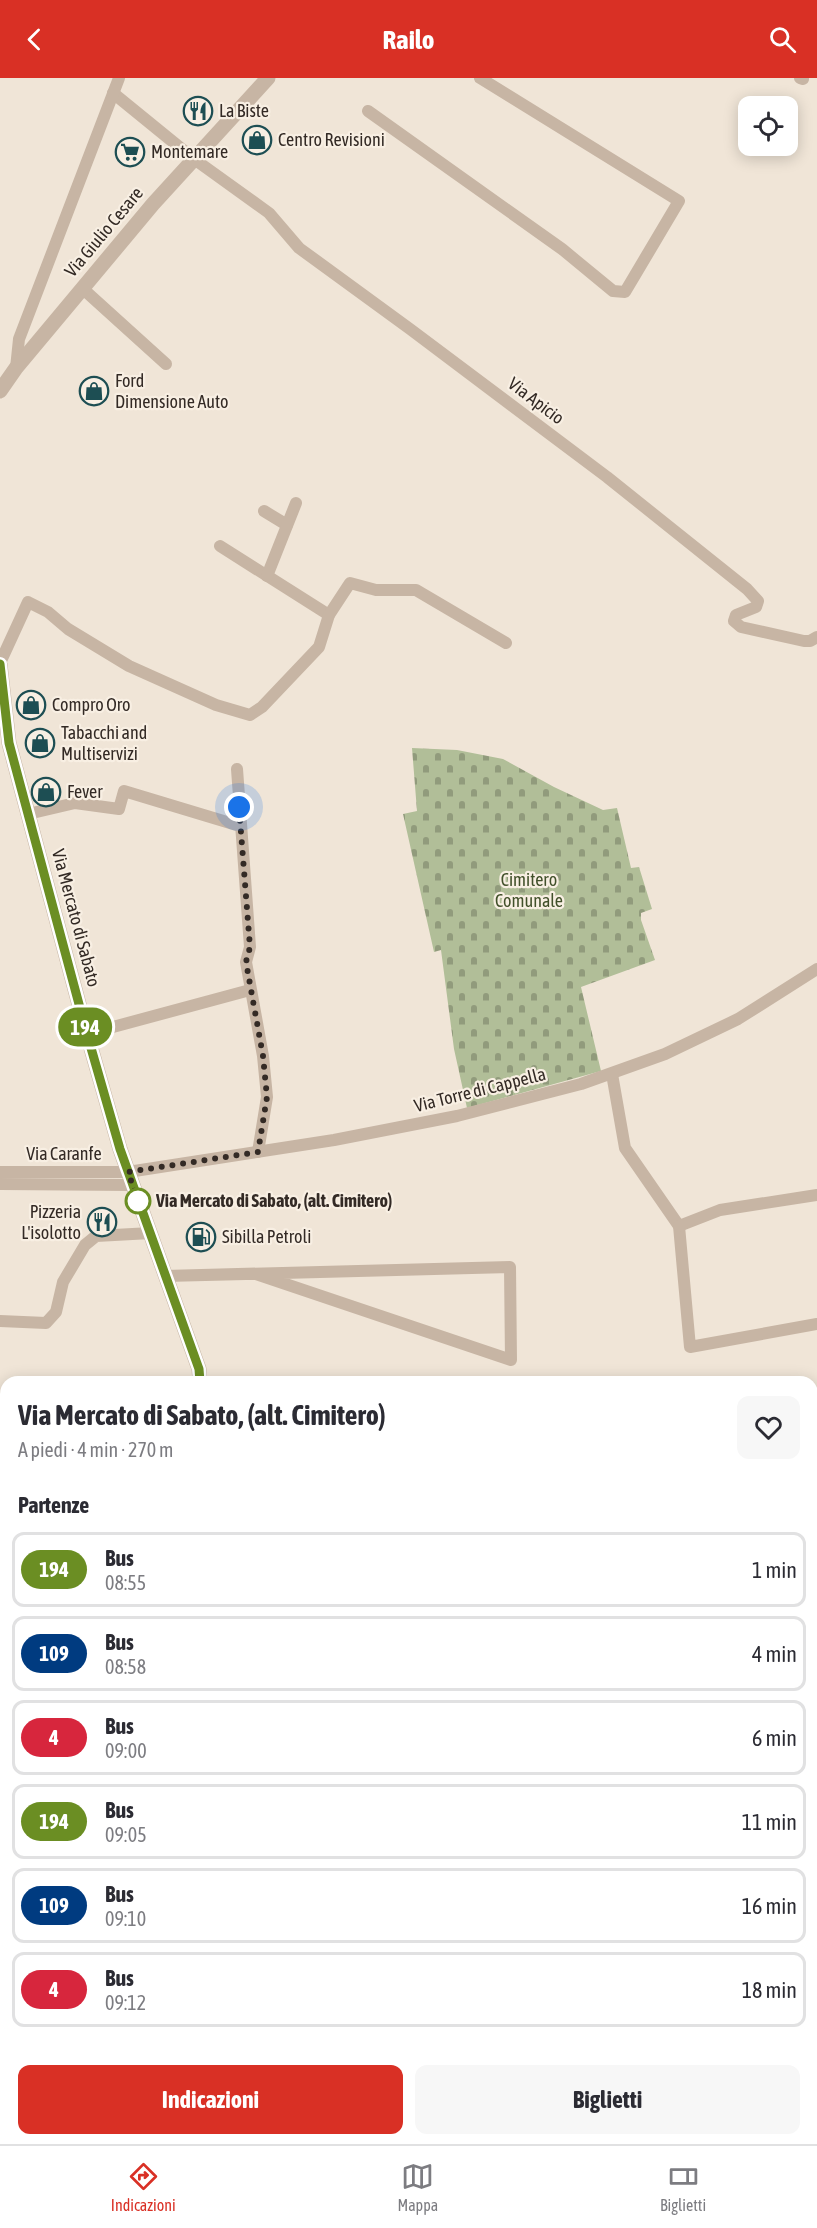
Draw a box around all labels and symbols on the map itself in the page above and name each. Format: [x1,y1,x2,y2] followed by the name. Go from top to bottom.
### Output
[182,95,214,127] restaurant icon: La Biste
[219,100,269,121] place label: La Biste
[241,124,273,156] shop icon: Centro Revisioni
[278,129,385,150] place label: Centro Revisioni
[114,136,146,168] supermarket icon: Montemare
[151,141,228,162] place label: Montemare
[60,183,147,281] street label: Via Giulio Cesare
[115,370,228,412] place label: Ford Dimensione Auto
[504,373,568,428] street label: Via Apicio
[78,375,110,407] shop icon: Ford Dimensione Auto
[15,689,47,721] shop icon: Compro Oro
[52,694,131,715] place label: Compro Oro
[61,722,147,764] place label: Tabacchi and Multiservizi
[24,727,56,759] shop icon: Tabacchi and Multiservizi
[30,776,62,808] shop icon: Fever
[67,781,103,802] place label: Fever
[224,792,254,822] your location
[48,847,105,989] street label: Via Mercato di Sabato
[495,869,563,911] park label: Cimitero Comunale
[50,1008,119,1046] line badge: 194
[412,1063,548,1116] street label: Via Torre di Cappella
[26,1143,102,1164] street label: Via Caranfe
[125,1188,151,1214] marker: Via Mercato di Sabato, (alt. Cimitero)
[155,1190,392,1211] place label: Via Mercato di Sabato, (alt. Cimitero)
[21,1201,81,1243] place label: Pizzeria L'isolotto
[86,1206,118,1238] restaurant icon: Pizzeria L'isolotto
[185,1221,217,1253] fuel station icon: Sibilla Petroli
[222,1226,311,1247] place label: Sibilla Petroli

